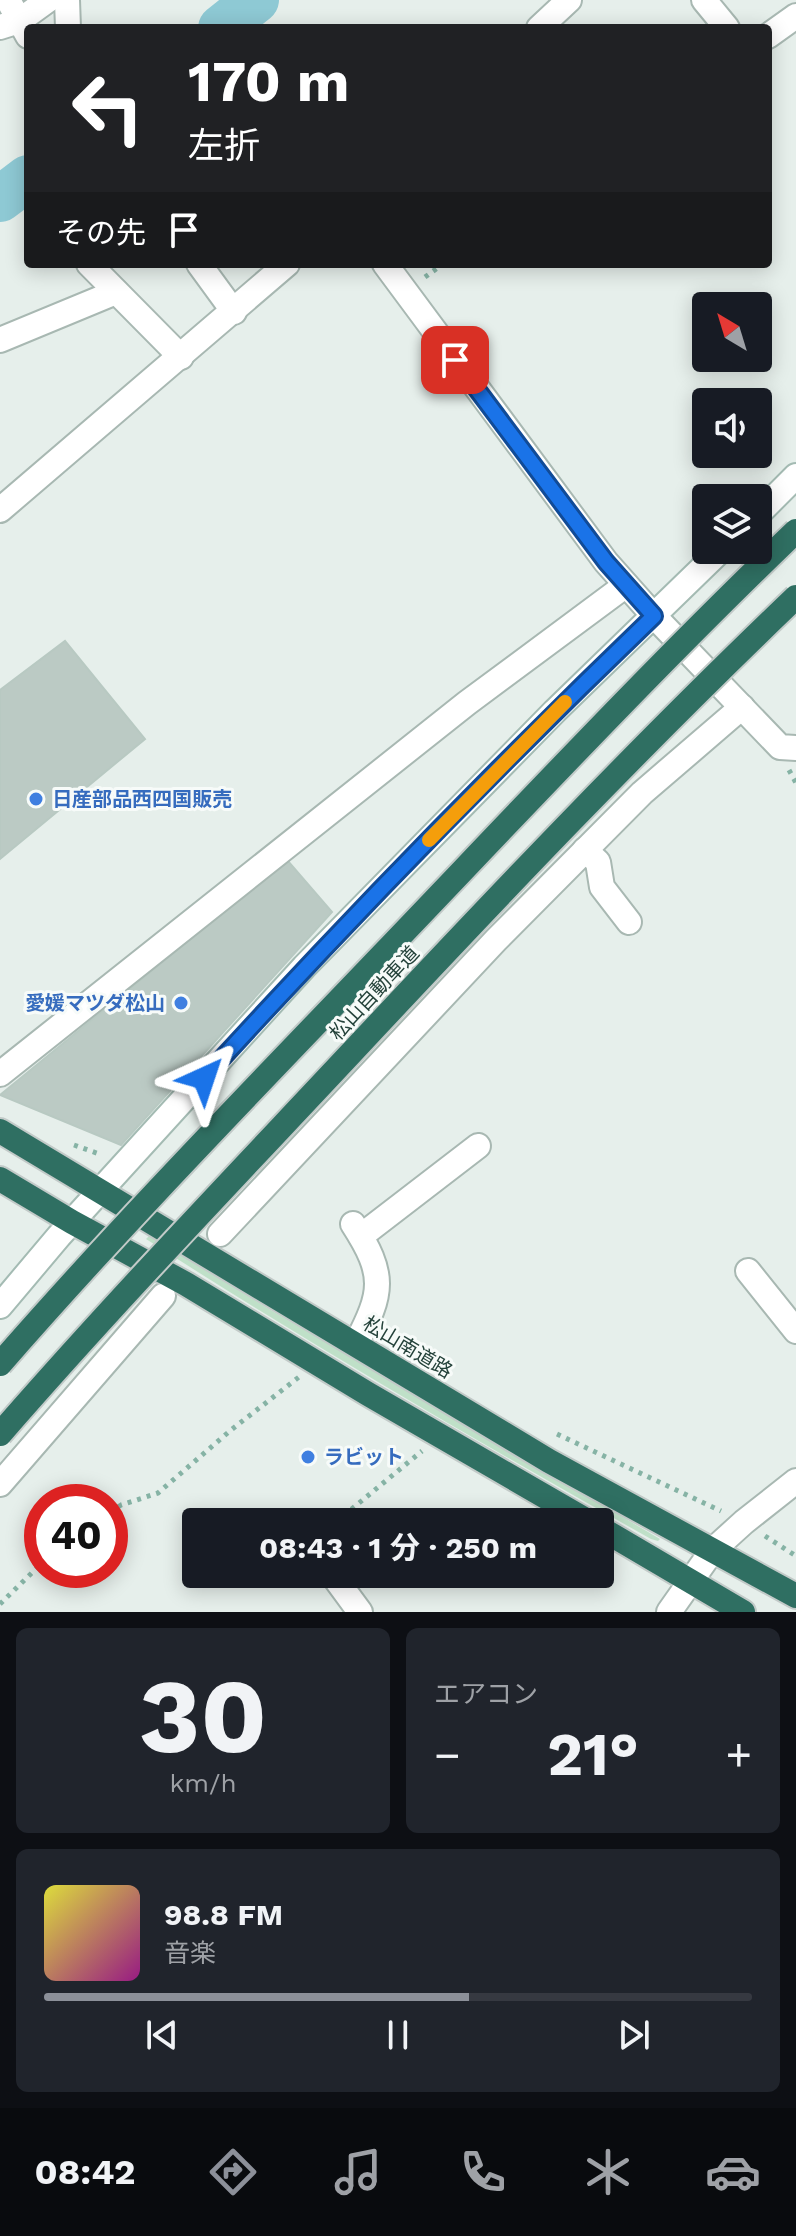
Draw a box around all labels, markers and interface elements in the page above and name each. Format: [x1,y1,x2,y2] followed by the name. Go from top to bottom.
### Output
[188,49,350,115] text: 170 m
[56,56,160,160] icon: left
[188,125,260,167] text: 左折
[162,208,206,252] icon: arrive
[56,215,146,250] text: その先
[692,292,772,372] north arrow
[692,292,772,564] map controls
[421,326,489,394] pin
[433,338,477,382] icon: arrive
[692,388,772,468] button: sound
[692,484,772,564] button: layers
[52,787,232,811] place label: 日産部品西四国販売
[27,790,45,808] marker: 日産部品西四国販売
[324,941,424,1045] street label: 松山自動車道
[25,991,165,1015] place label: 愛媛マツダ松山
[172,994,190,1012] marker: 愛媛マツダ松山
[162,1036,246,1120] position arrow
[359,1311,457,1383] street label: 松山南道路
[324,1445,404,1469] place label: ラビット
[299,1448,317,1466] marker: ラビット
[24,1484,128,1588] speed limit sign: 40
[259,1530,537,1565] text: 08:43 · 1 分 · 250 m
[139,1655,267,1777] text: 30
[434,1679,538,1709] text: エアコン
[547,1719,639,1790] text: 21°
[434,1729,461,1781] text: −
[725,1729,752,1781] text: +
[170,1768,236,1798] text: km/h
[164,1897,283,1932] text: 98.8 FM
[164,1938,216,1968] text: 音楽
[140,2013,184,2057] icon: previous
[376,2013,420,2057] icon: pause
[612,2013,656,2057] icon: next
[205,2144,261,2200] icon: directions
[330,2144,386,2200] icon: music
[455,2144,511,2200] icon: phone
[580,2144,636,2200] icon: climate
[705,2144,761,2200] icon: car
[35,2151,136,2193] text: 08:42

